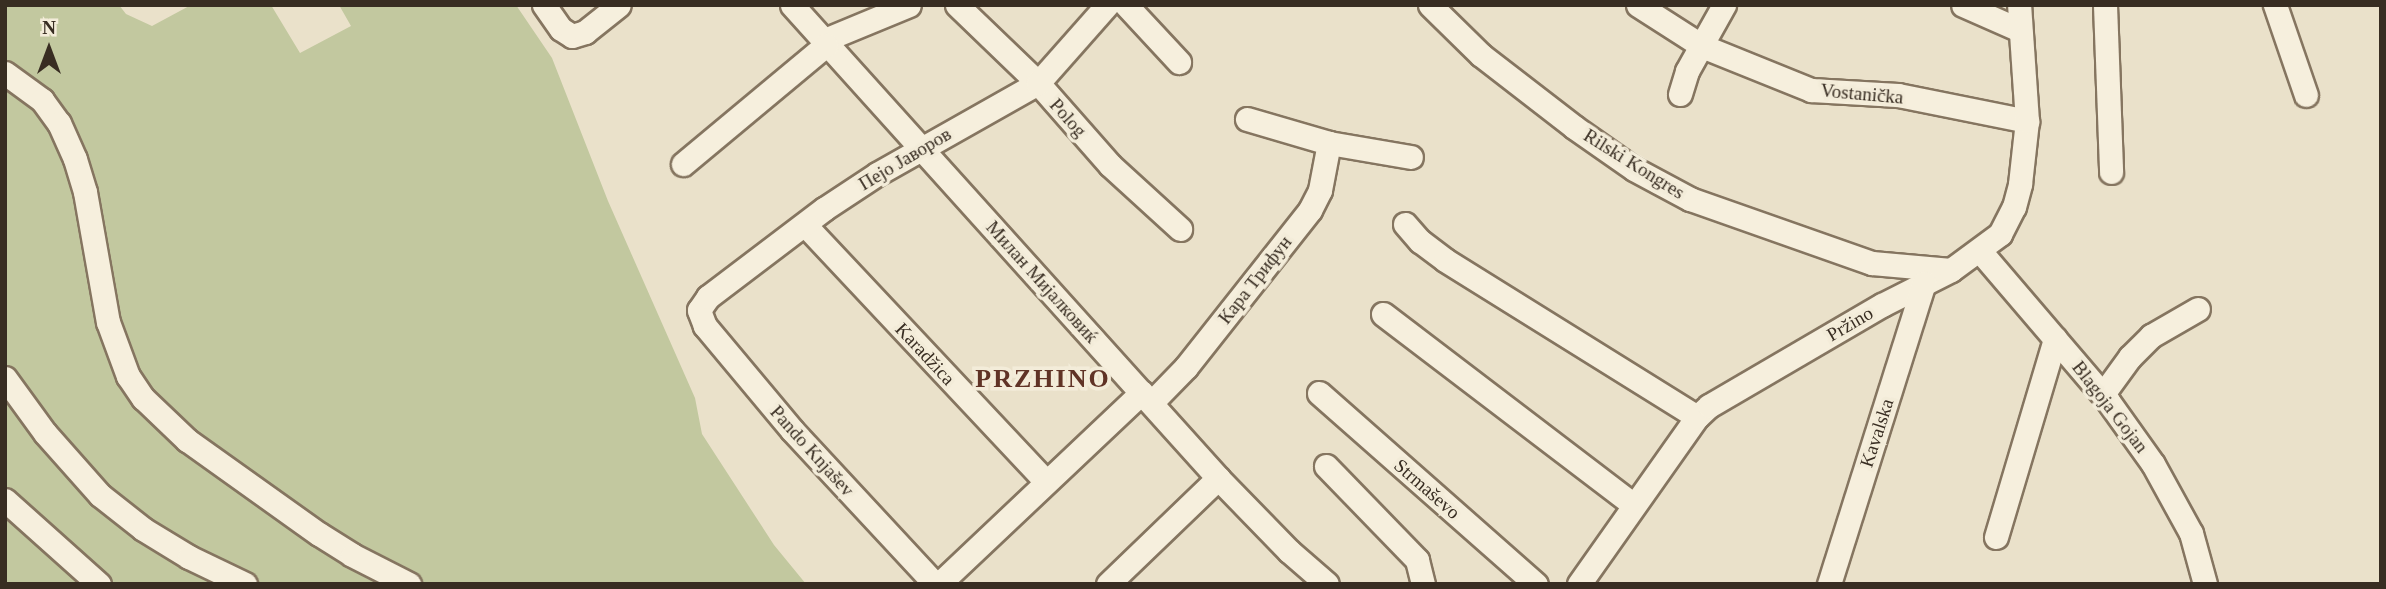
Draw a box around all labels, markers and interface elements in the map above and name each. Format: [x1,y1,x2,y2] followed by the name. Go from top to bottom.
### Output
[14,14,84,84] north arrow
[42,17,56,38] text: N
[1820,79,1904,109] street label: Vostanička
[1045,94,1091,142] street label: Polog
[855,122,955,196] street label: Пејо Јаворов
[1579,124,1689,204] street label: Rilski Kongres
[981,216,1103,348] street label: Милан Мијалковиќ
[1214,231,1296,329] street label: Кара Трифун
[1823,302,1877,346] street label: Pržino
[890,318,960,390] street label: Karadžica
[2067,357,2153,457] street label: Blagoja Gojan
[976,363,1110,395] district label: PRZHINO
[1855,396,1899,470] street label: Kavalska
[765,401,859,501] street label: Pando Knjašev
[1389,454,1465,524] street label: Strmaševo

